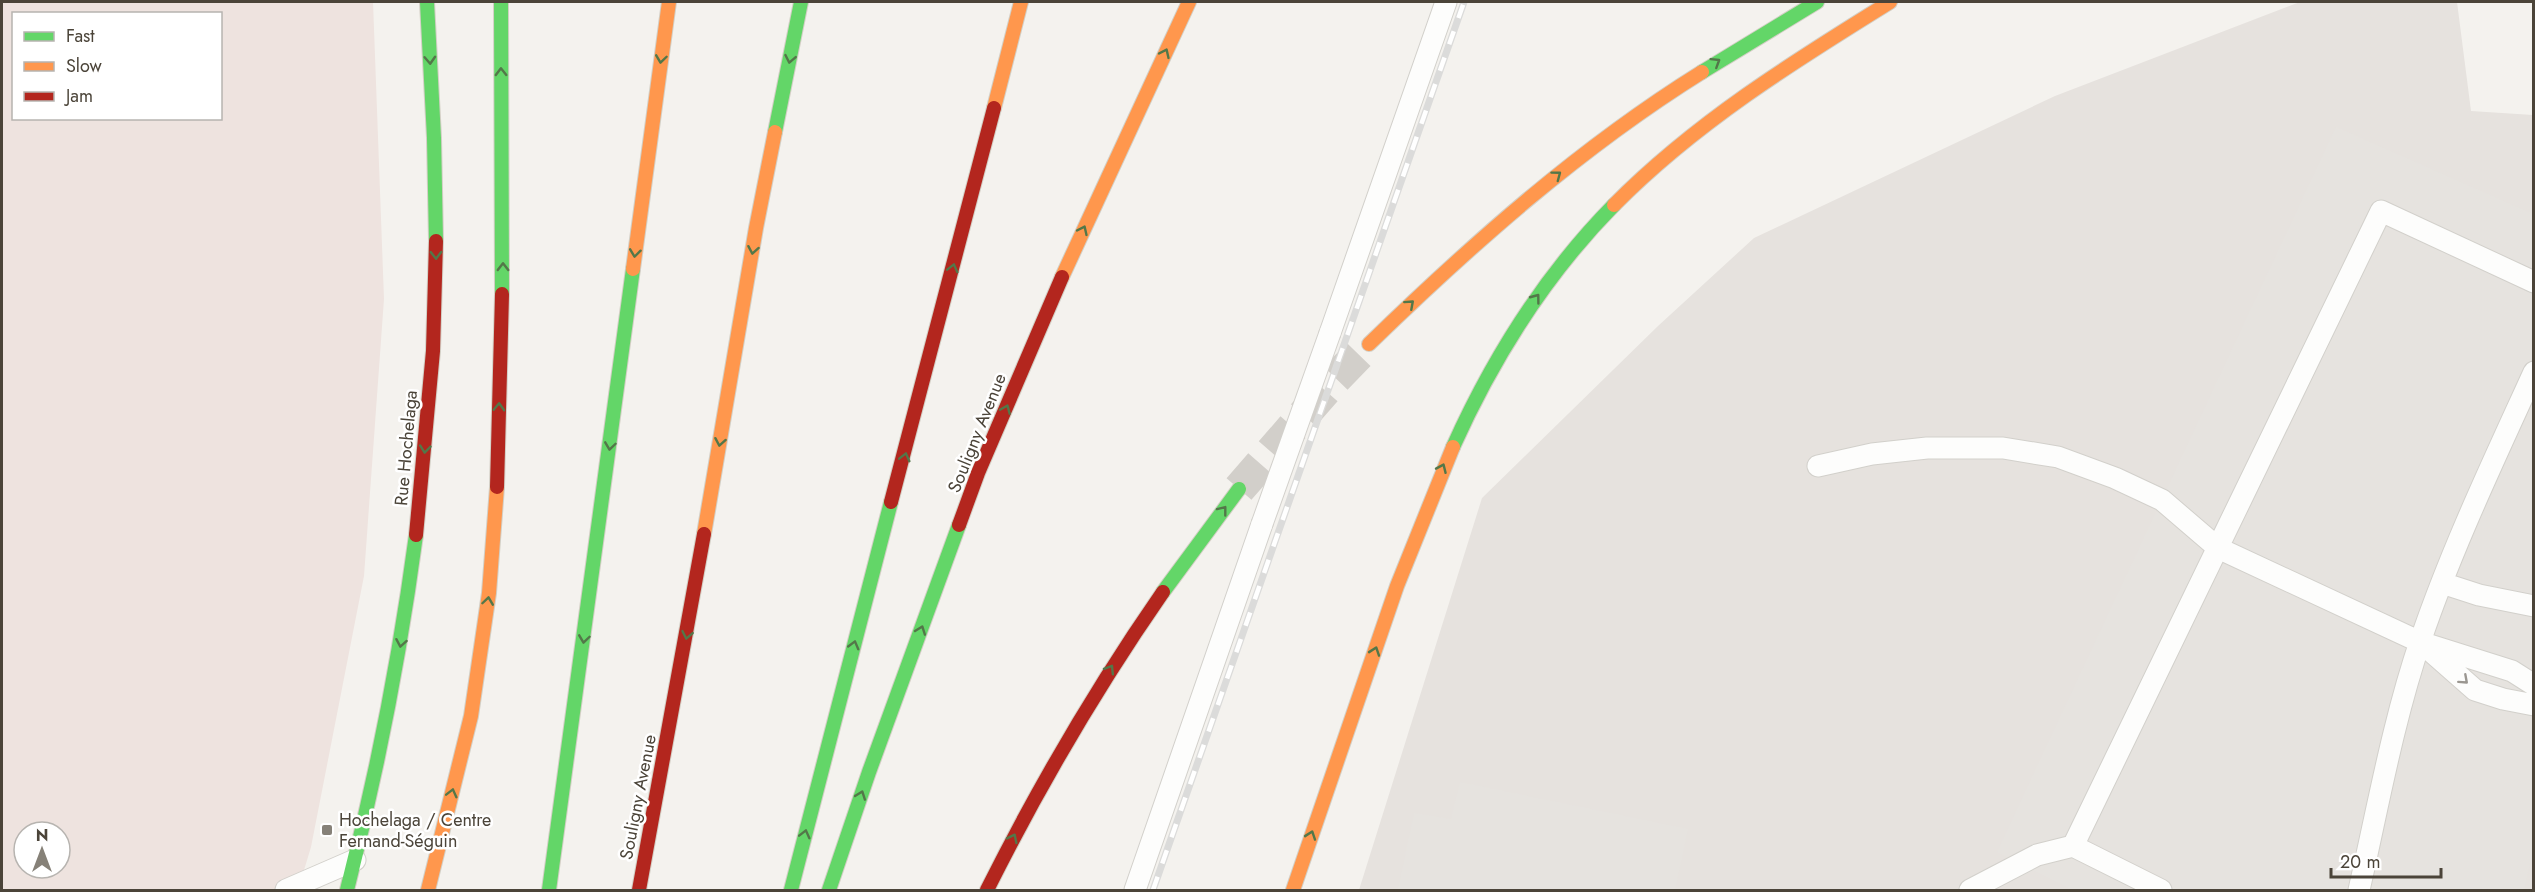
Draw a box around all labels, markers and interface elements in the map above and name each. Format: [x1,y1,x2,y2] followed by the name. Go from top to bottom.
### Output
[12,12,222,120] legend
[66,23,95,49] text: Fast
[1158,49,1170,60] one-way arrow
[66,53,103,79] text: Slow
[784,54,797,64] one-way arrow
[423,55,436,64] one-way arrow
[655,55,668,64] one-way arrow
[1710,58,1720,70] one-way arrow
[494,68,507,77] one-way arrow
[64,83,93,109] text: Jam
[1550,172,1561,183] one-way arrow
[1076,226,1088,237] one-way arrow
[747,245,760,255] one-way arrow
[630,248,642,257] one-way arrow
[429,250,442,259] one-way arrow
[497,263,509,272] one-way arrow
[946,263,959,273] one-way arrow
[1529,293,1540,304] one-way arrow
[1404,300,1414,311] one-way arrow
[941,369,1013,497] street label: Souligny Avenue
[388,389,424,507] street label: Rue Hochelaga
[493,402,506,411] one-way arrow
[998,404,1010,415] one-way arrow
[714,437,727,447] one-way arrow
[604,442,616,451] one-way arrow
[419,445,432,454] one-way arrow
[897,452,910,462] one-way arrow
[1435,463,1447,474] one-way arrow
[1215,506,1226,517] one-way arrow
[481,597,493,606] one-way arrow
[914,626,926,637] one-way arrow
[681,630,693,639] one-way arrow
[578,635,590,644] one-way arrow
[395,638,408,648] one-way arrow
[847,640,860,650] one-way arrow
[1367,646,1380,657] one-way arrow
[1102,665,1114,675] one-way arrow
[2457,673,2468,684] one-way arrow
[613,732,663,862] street label: Souligny Avenue
[444,788,457,798] one-way arrow
[853,790,866,801] one-way arrow
[339,807,491,854] place label: Hochelaga / Centre Fernand-Séguin
[12,820,72,880] north arrow
[320,823,334,837] marker: Hochelaga / Centre Fernand-Séguin
[36,824,48,847] text: N
[798,829,811,839] one-way arrow
[1304,830,1317,841] one-way arrow
[1005,833,1017,844] one-way arrow
[2331,841,2440,879] scale bar
[2340,849,2380,875] text: 20 m

